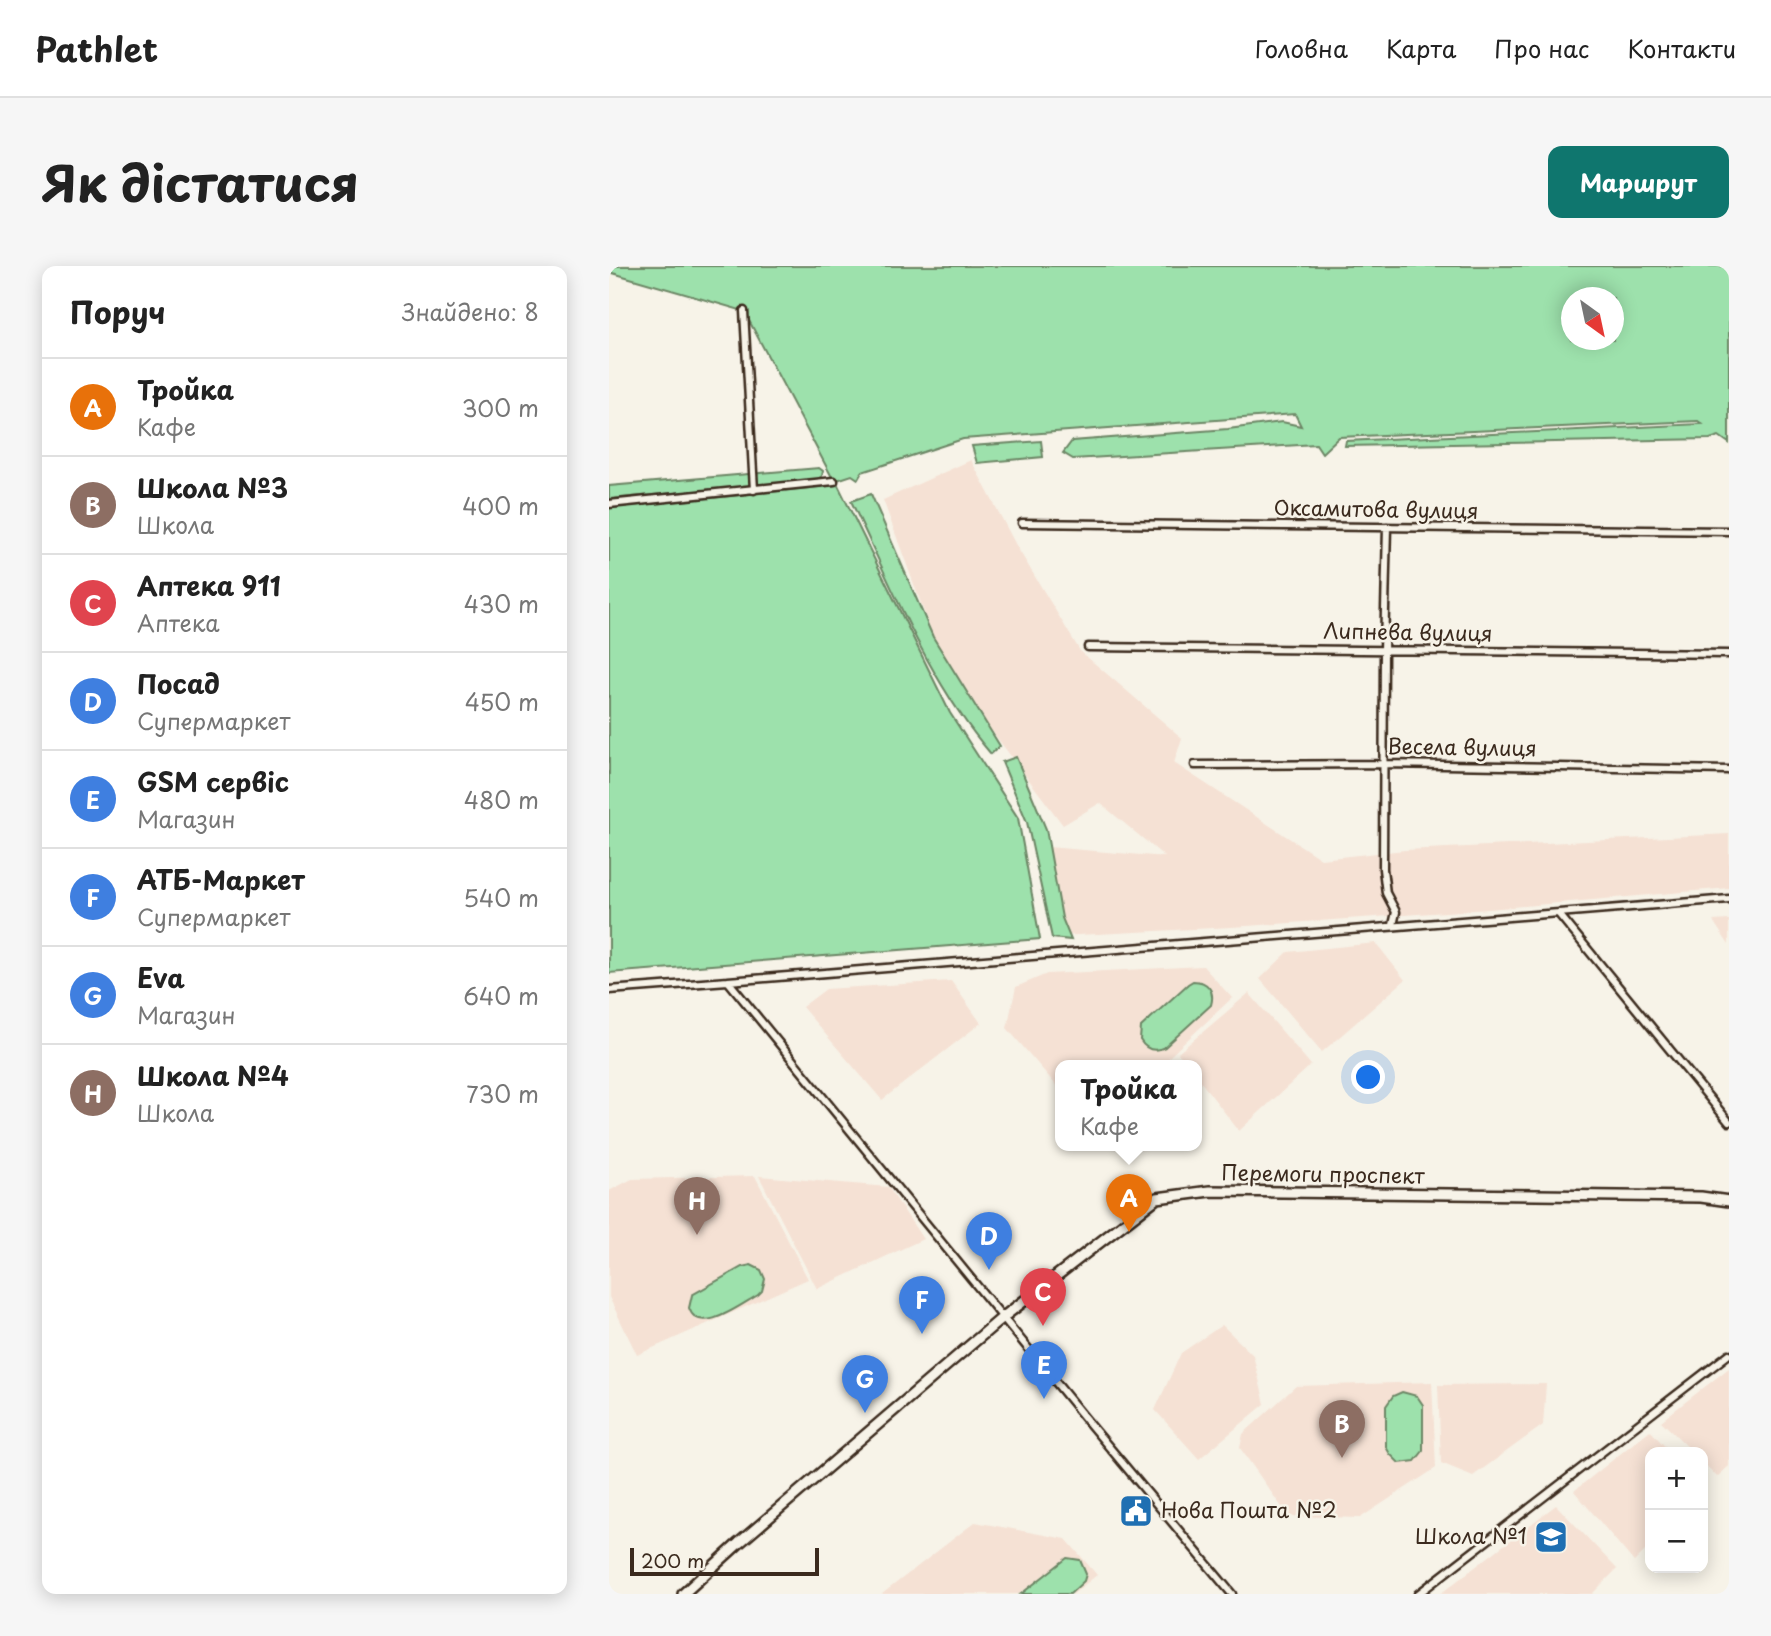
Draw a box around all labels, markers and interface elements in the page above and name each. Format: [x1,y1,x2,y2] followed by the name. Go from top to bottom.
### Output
[35,23,158,73] text: Pathlet
[1255,30,1348,66] text: Головна
[1386,30,1456,66] text: Карта
[1494,30,1589,66] text: Про нас
[1627,30,1736,66] text: Контакти
[42,145,359,219] text: Як дістатися
[1548,146,1729,218] button: Маршрут
[1561,287,1624,350] north arrow
[70,289,165,334] text: Поруч
[402,294,539,329] text: Знайдено: 8
[137,370,234,409] text: Тройка
[84,390,102,425] text: A
[462,390,539,425] text: 300 m
[137,409,196,444] text: Кафе
[137,468,288,507] text: Школа №3
[85,488,101,523] text: B
[462,488,539,523] text: 400 m
[1273,490,1479,526] street label: Оксамитова вулиця
[137,507,214,542] text: Школа
[137,566,281,605] text: Аптека 911
[84,586,102,621] text: C
[464,586,539,621] text: 430 m
[137,605,219,640] text: Аптека
[1323,614,1493,648] street label: Липнева вулиця
[137,664,220,703] text: Посад
[84,684,102,719] text: D
[465,684,539,719] text: 450 m
[137,703,291,738] text: Супермаркет
[1387,729,1537,763] street label: Весела вулиця
[137,762,289,801] text: GSM сервіс
[86,782,100,817] text: E
[464,782,539,817] text: 480 m
[137,801,236,836] text: Магазин
[137,860,305,899] text: АТБ-Маркет
[86,880,100,915] text: F
[463,880,539,915] text: 540 m
[137,899,291,934] text: Супермаркет
[137,958,185,997] text: Eva
[84,978,102,1013] text: G
[463,978,539,1013] text: 640 m
[137,997,236,1032] text: Магазин
[137,1056,289,1095] text: Школа №4
[1055,1060,1202,1151] popup
[1351,1060,1385,1094] your location
[1080,1069,1177,1108] text: Тройка
[84,1076,102,1111] text: H
[466,1076,539,1111] text: 730 m
[137,1095,214,1130] text: Школа
[1080,1108,1139,1143] text: Кафе
[1221,1155,1426,1191] street label: Перемоги проспект
[1106,1174,1152,1232] pin: A
[674,1177,720,1235] pin: H
[966,1212,1012,1270] pin: D
[1020,1268,1066,1326] pin: C
[899,1276,945,1334] pin: F
[1021,1341,1067,1399] pin: E
[842,1355,888,1413] pin: G
[1319,1400,1365,1458] pin: B
[1645,1447,1708,1573] map controls
[1645,1447,1708,1510] button: +
[1117,1492,1155,1530] public building icon: Нова Пошта №2
[1161,1493,1337,1525] place label: Нова Пошта №2
[1645,1510,1708,1573] button: −
[1532,1518,1570,1556] school or university icon: Школа №1
[1415,1519,1527,1551] place label: Школа №1
[630,1545,819,1577] scale bar
[641,1546,704,1574] text: 200 m

